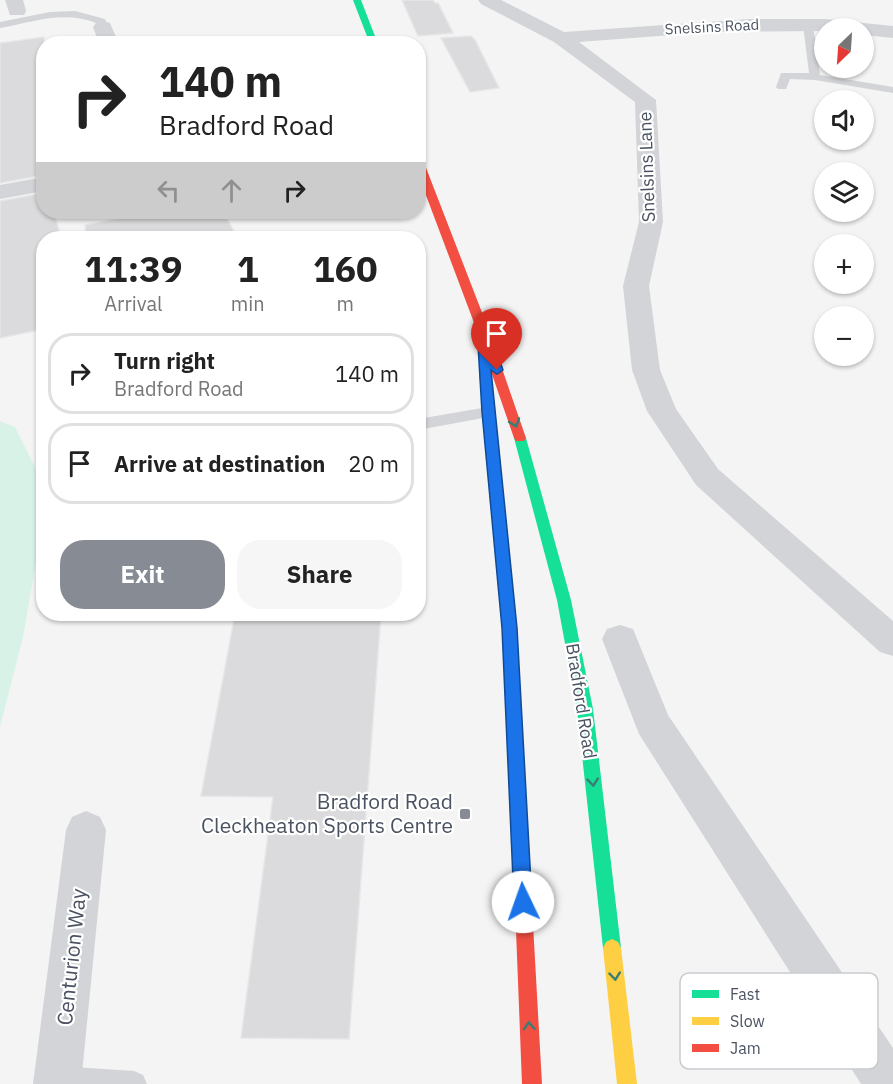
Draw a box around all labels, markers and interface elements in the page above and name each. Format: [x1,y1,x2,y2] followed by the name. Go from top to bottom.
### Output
[664,15,760,38] street label: Snelsins Road
[814,18,874,78] north arrow
[814,18,874,366] map controls
[159,54,282,109] text: 140 m
[60,60,138,138] icon: right
[814,90,874,150] button: sound
[159,107,334,142] text: Bradford Road
[633,111,660,223] street label: Snelsins Lane
[814,162,874,222] button: layers
[152,174,185,207] icon: left
[215,174,248,207] icon: ahead
[278,174,311,207] icon: right
[814,234,874,294] button: +
[84,245,183,292] text: 11:39
[237,245,259,292] text: 1
[313,245,378,292] text: 160
[104,290,163,317] text: Arrival
[231,290,265,317] text: min
[337,290,354,317] text: m
[814,306,874,366] button: −
[471,308,522,370] pin
[480,317,513,350] icon: arrive
[114,346,215,375] text: Turn right
[63,357,96,390] icon: right
[335,359,399,388] text: 140 m
[114,375,244,402] text: Bradford Road
[508,417,521,428] one-way arrow
[63,447,96,480] icon: arrive
[114,449,325,478] text: Arrive at destination
[348,449,399,478] text: 20 m
[60,540,225,609] button: Exit
[237,540,402,609] button: Share
[561,641,602,760] street label: Bradford Road
[587,778,599,787] one-way arrow
[201,787,453,839] place label: Bradford Road Cleckheaton Sports Centre
[458,807,472,821] marker: Bradford Road Cleckheaton Sports Centre
[491,870,555,934] position arrow
[50,887,92,1027] street label: Centurion Way
[608,971,621,981] one-way arrow
[680,973,878,1069] legend
[730,984,760,1004] text: Fast
[730,1011,765,1031] text: Slow
[523,1021,536,1030] one-way arrow
[730,1038,761,1058] text: Jam

